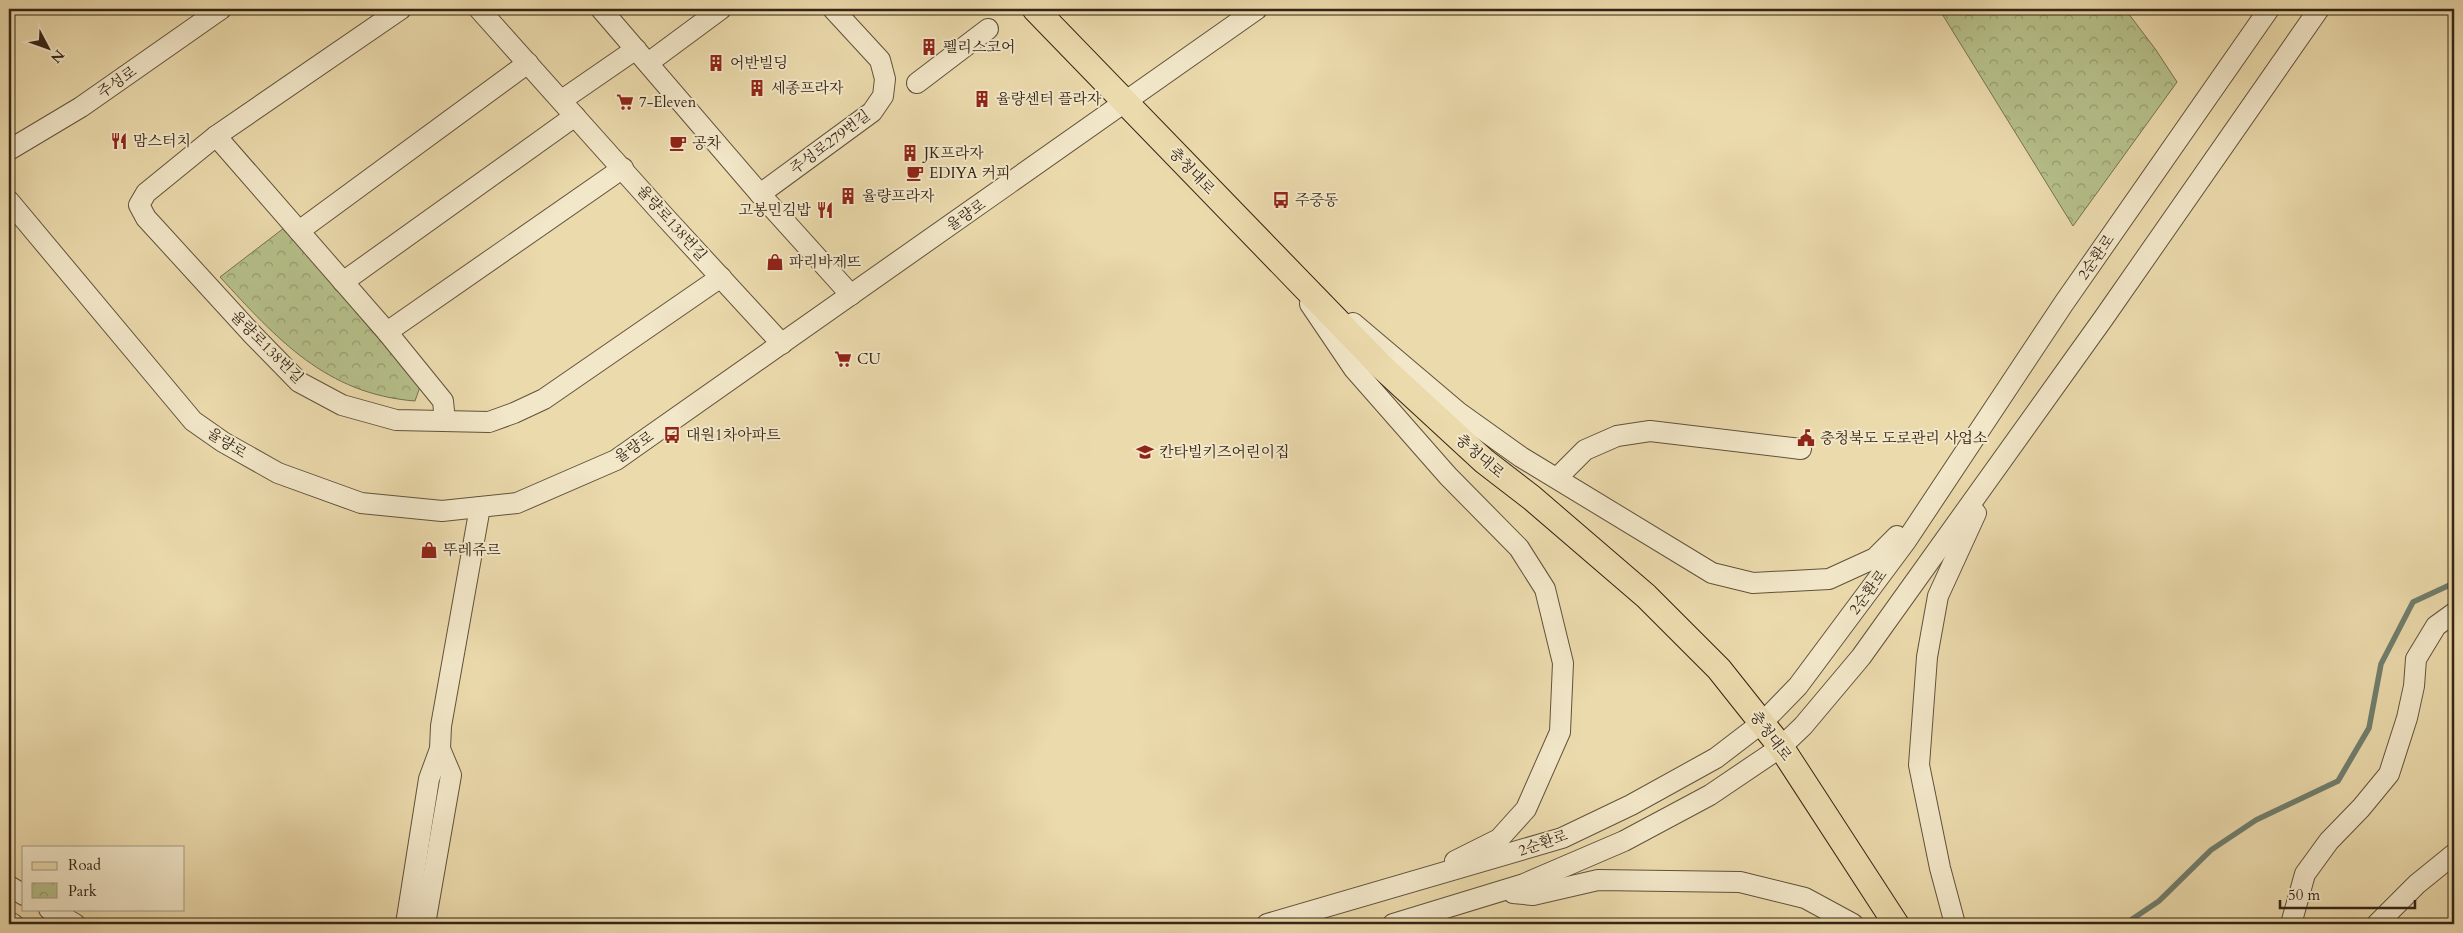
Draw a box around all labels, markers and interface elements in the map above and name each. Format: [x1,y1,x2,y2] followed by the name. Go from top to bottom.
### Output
[22,22,72,72] north arrow
[919,37,939,57] building icon: 펠리스코어
[943,37,1015,57] place label: 펠리스코어
[46,45,69,67] text: N
[706,53,726,73] building icon: 어반빌딩
[730,53,788,73] place label: 어반빌딩
[93,61,141,103] street label: 주성로
[747,78,767,98] building icon: 세종프라자
[771,78,844,98] place label: 세종프라자
[972,89,992,109] building icon: 율량센터 플라자
[996,89,1102,109] place label: 율량센터 플라자
[615,92,635,112] supermarket icon: 7-Eleven
[639,92,697,112] place label: 7-Eleven
[786,105,874,179] street label: 주성로279번길
[109,131,129,151] restaurant icon: 맘스터치
[133,131,191,151] place label: 맘스터치
[668,133,688,153] cafe icon: 공차
[692,133,721,153] place label: 공차
[900,143,920,163] building icon: JK프라자
[922,143,984,163] place label: JK프라자
[1165,143,1220,199] street label: 충청대로
[905,163,925,183] cafe icon: EDIYA 커피
[929,163,1010,183] place label: EDIYA 커피
[633,181,711,265] street label: 율량로138번길
[838,186,858,206] building icon: 율량프라자
[862,186,935,206] place label: 율량프라자
[1271,190,1291,210] bus stop icon: 주중동
[1295,190,1339,210] place label: 주중동
[942,194,990,236] street label: 율량로
[739,200,812,220] place label: 고봉민김밥
[815,200,835,220] restaurant icon: 고봉민김밥
[2073,230,2119,284] street label: 2순환로
[765,252,785,272] shop icon: 파리바게뜨
[789,252,861,272] place label: 파리바게뜨
[226,306,308,388] street label: 율량로138번길
[833,349,853,369] supermarket icon: CU
[857,349,881,369] place label: CU
[203,423,251,463] street label: 율량로
[662,425,682,445] bus stop icon: 대원1차아파트
[686,425,781,445] place label: 대원1차아파트
[610,426,658,467] street label: 율량로
[1796,428,1816,448] public building icon: 충청북도 도로관리 사업소
[1820,428,1988,448] place label: 충청북도 도로관리 사업소
[1452,429,1509,483] street label: 충청대로
[1135,442,1155,462] school or university icon: 칸타빌키즈어린이집
[1159,442,1289,462] place label: 칸타빌키즈어린이집
[419,540,439,560] shop icon: 뚜레쥬르
[443,540,501,560] place label: 뚜레쥬르
[1845,565,1892,618] street label: 2순환로
[1746,707,1797,766] street label: 충청대로
[1516,825,1571,861] street label: 2순환로
[22,846,185,910] legend
[68,855,101,875] text: Road
[2280,878,2416,910] scale bar
[68,881,97,901] text: Park
[2288,885,2320,905] text: 50 m

